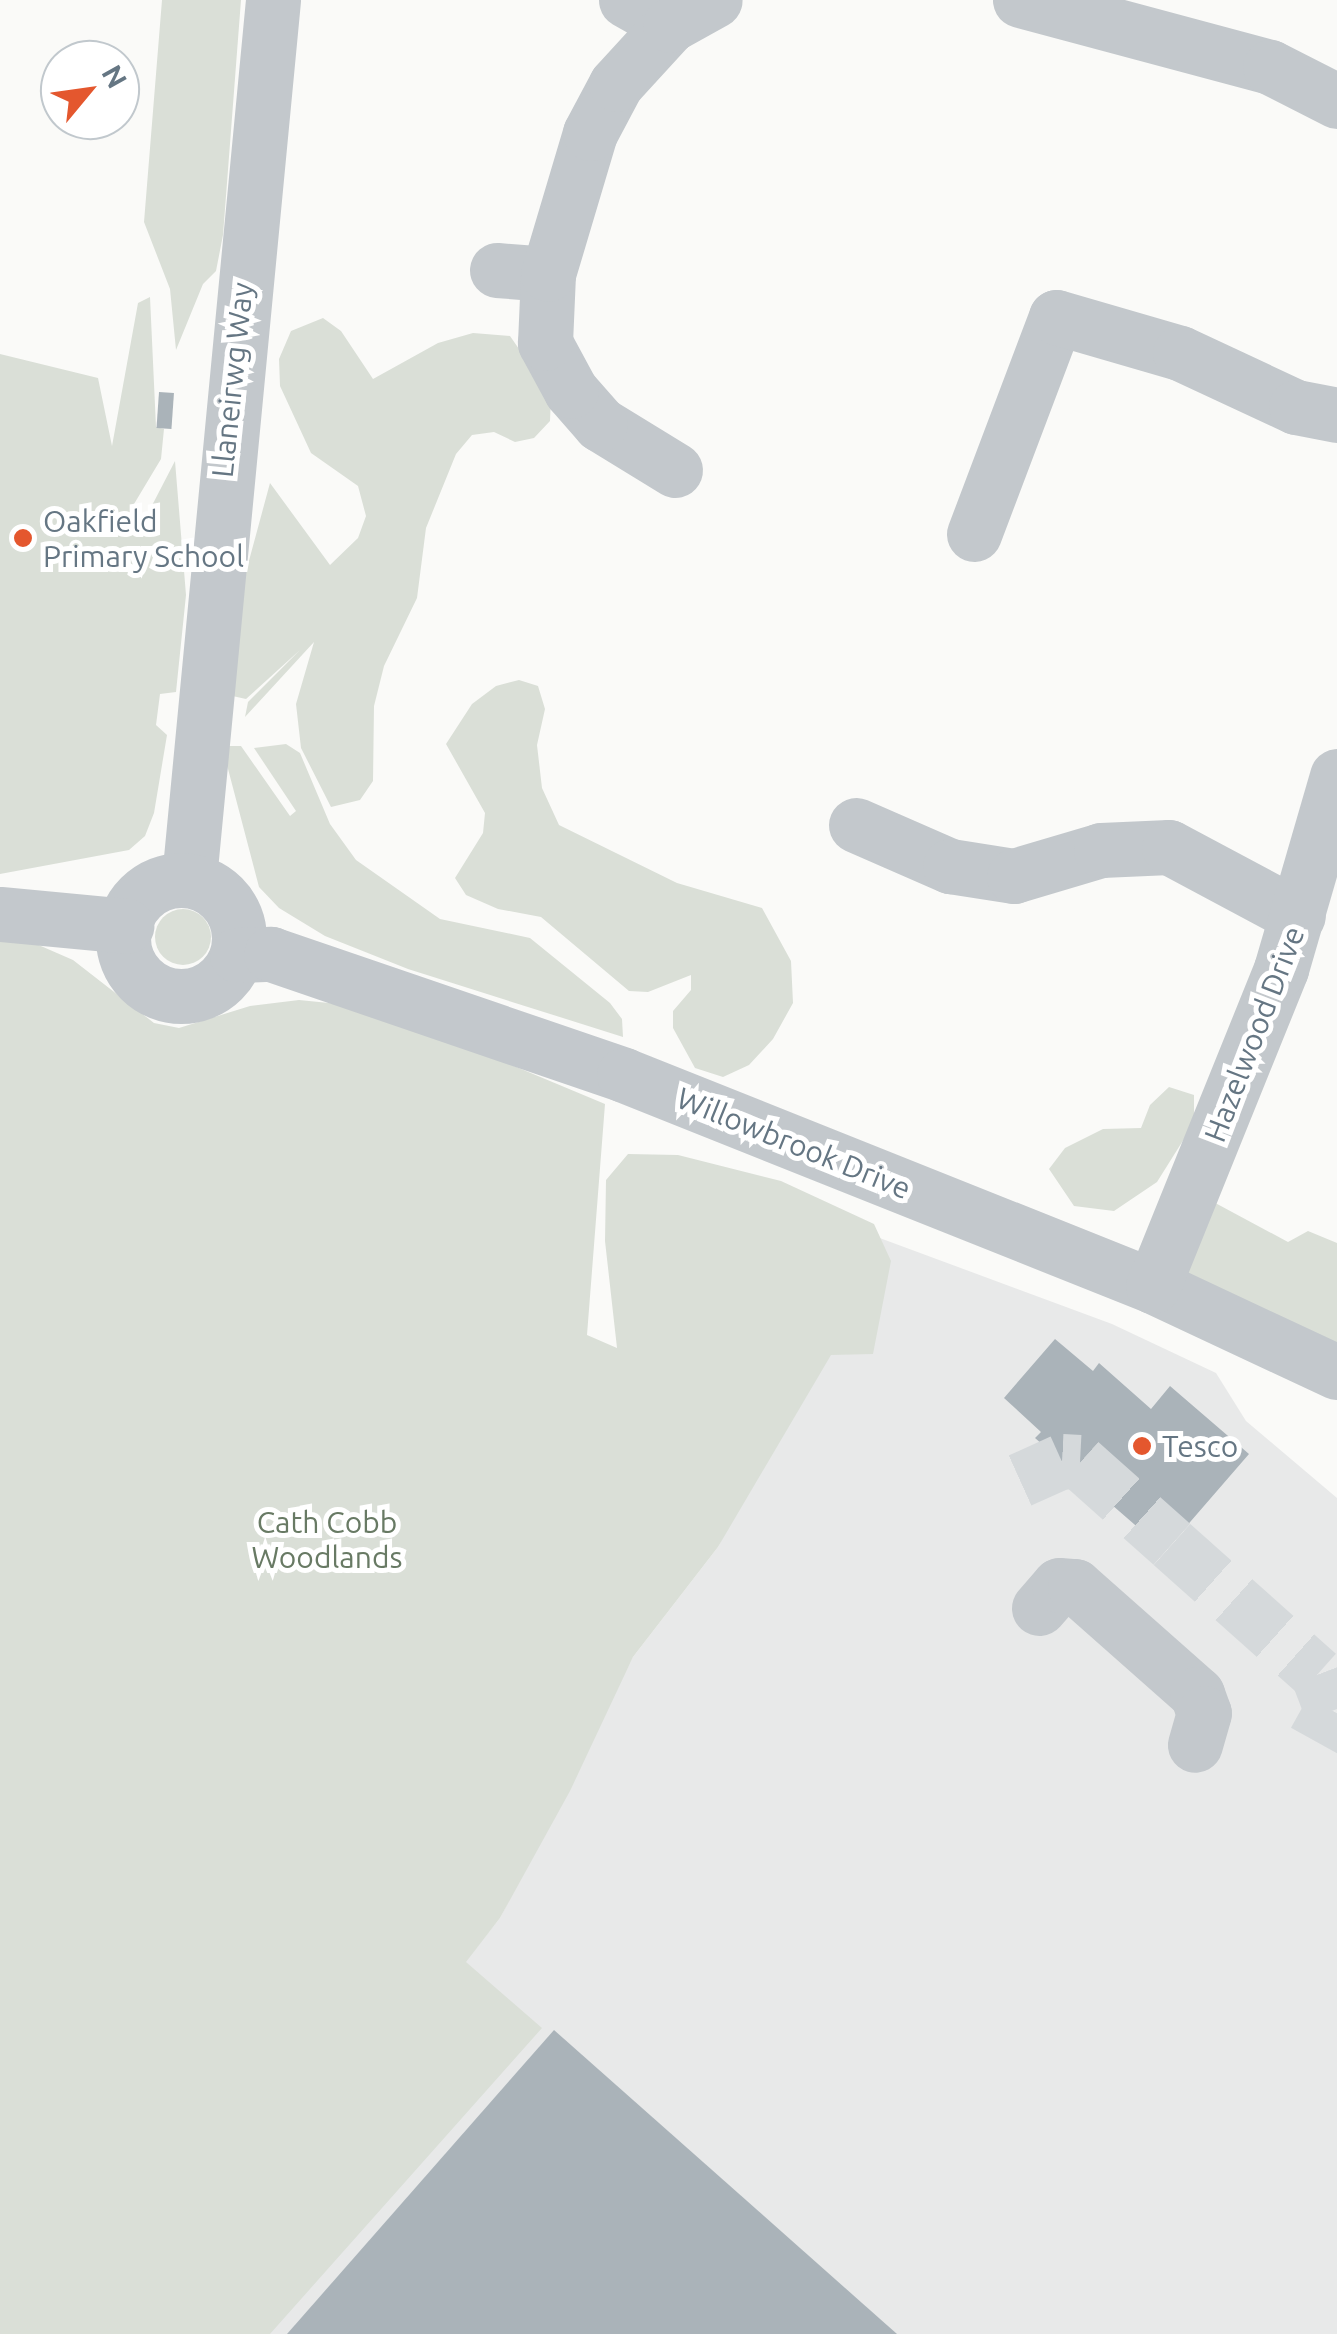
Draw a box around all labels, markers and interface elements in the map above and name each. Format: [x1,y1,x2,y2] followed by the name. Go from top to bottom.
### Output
[40,40,140,140] north arrow
[96,60,134,93] text: N
[204,281,260,479] street label: Llaneirwg Way
[43,503,244,574] place label: Oakfield Primary School
[12,527,34,549] marker: Oakfield Primary School
[1196,921,1312,1147] street label: Hazelwood Drive
[672,1080,916,1206] street label: Willowbrook Drive
[1162,1428,1238,1464] place label: Tesco
[1131,1435,1153,1457] marker: Tesco
[252,1504,402,1574] park label: Cath Cobb Woodlands

